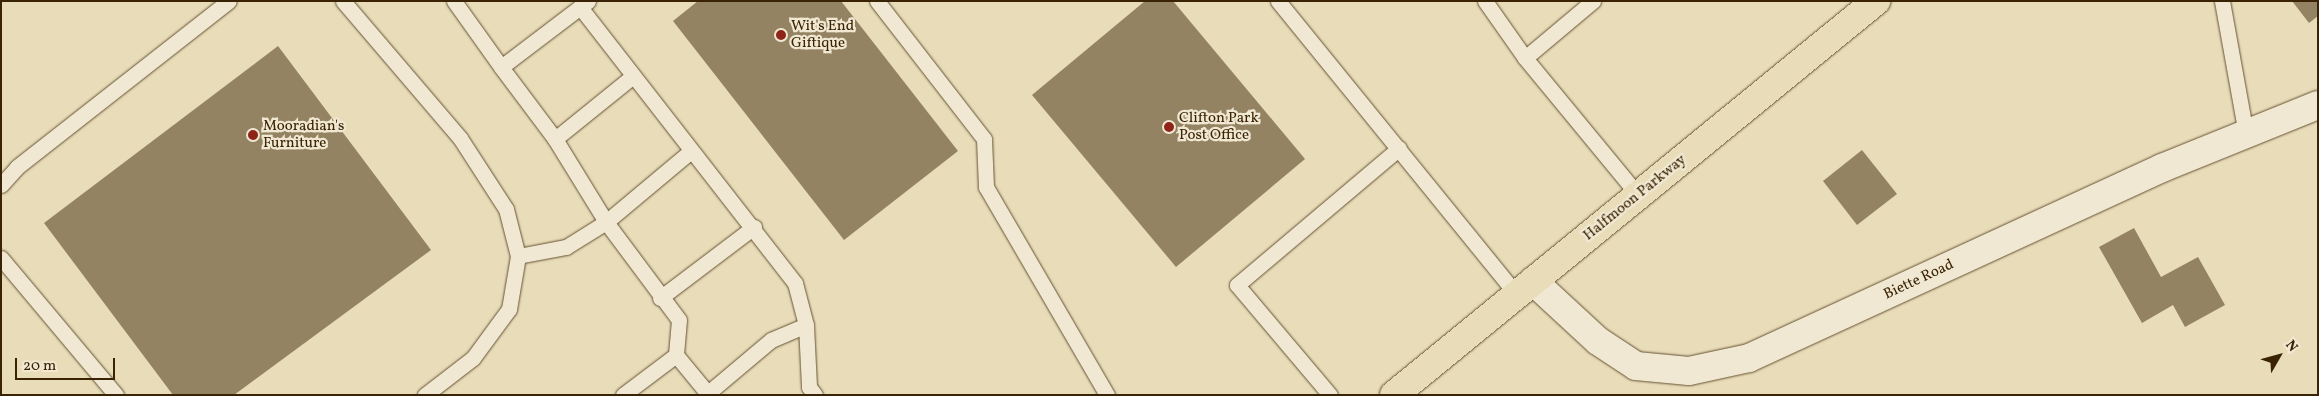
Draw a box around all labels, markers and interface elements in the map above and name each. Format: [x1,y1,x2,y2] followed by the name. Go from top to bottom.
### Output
[791,17,854,52] place label: Wit's End Giftique
[775,29,787,41] marker: Wit's End Giftique
[1179,109,1259,144] place label: Clifton Park Post Office
[263,117,344,152] place label: Mooradian's Furniture
[1163,121,1175,133] marker: Clifton Park Post Office
[247,129,259,141] marker: Mooradian's Furniture
[1580,151,1690,245] street label: Halfmoon Parkway
[1881,256,1957,304] street label: Biette Road
[2254,331,2304,381] north arrow
[2281,337,2302,356] text: N
[18,348,118,380] scale bar
[23,356,56,377] text: 20 m

